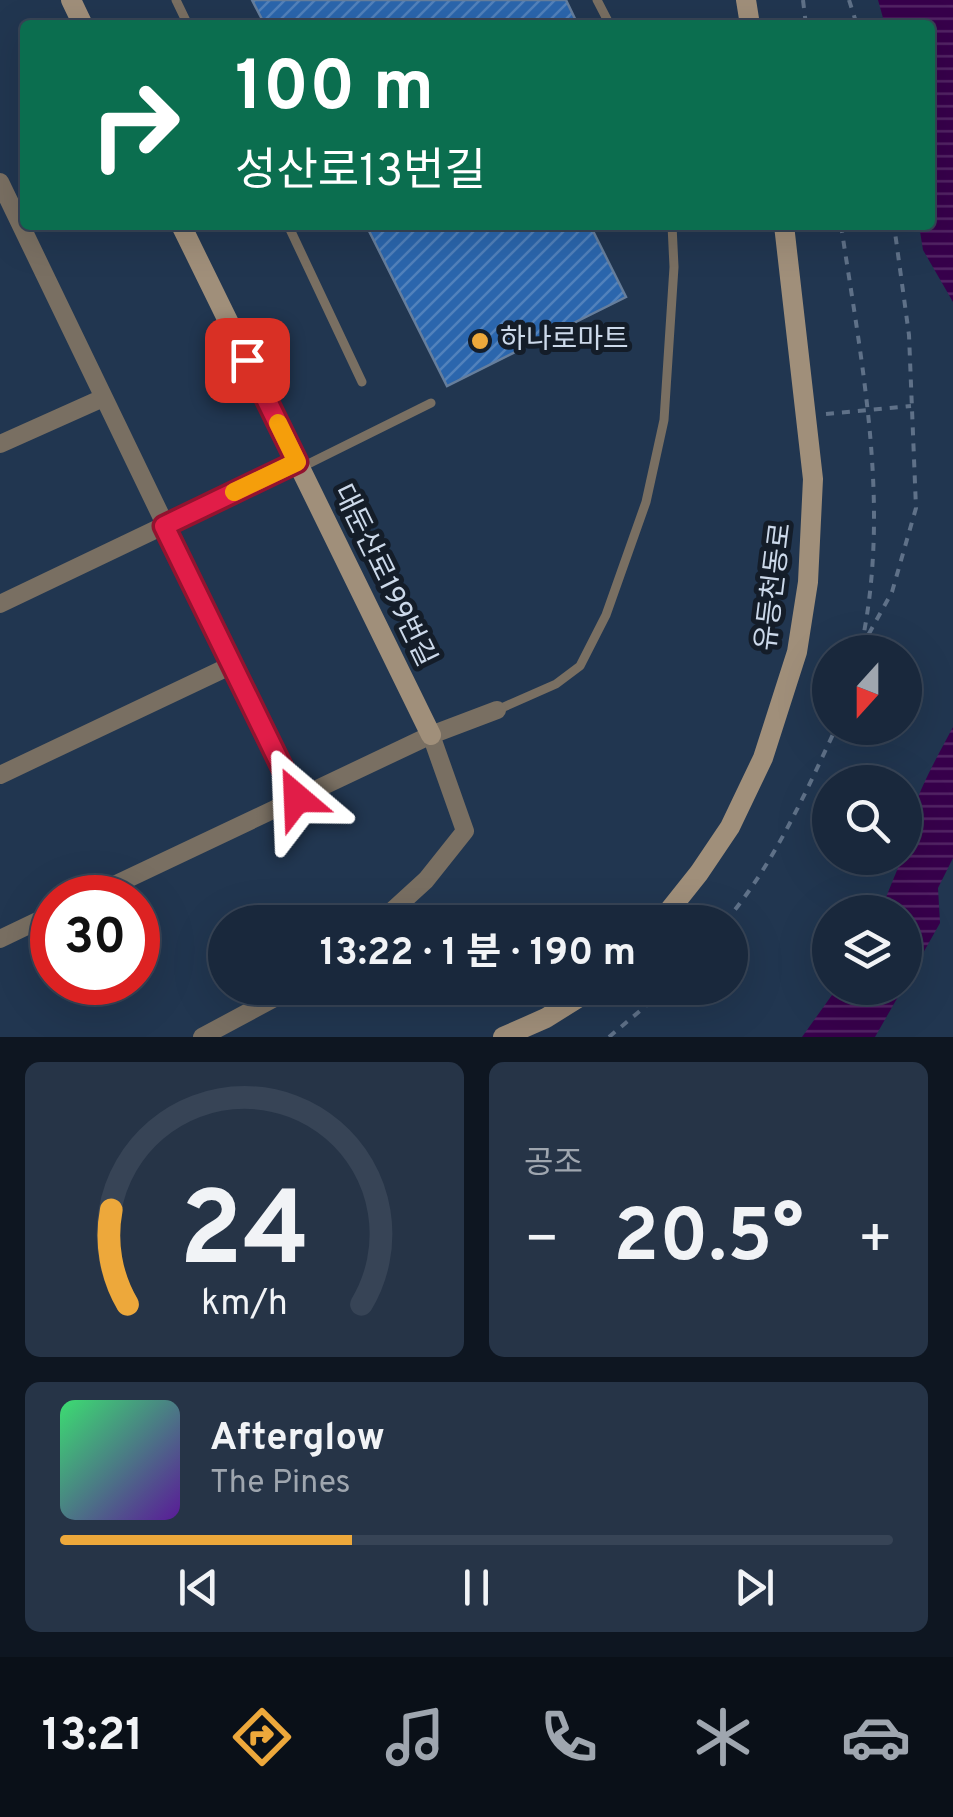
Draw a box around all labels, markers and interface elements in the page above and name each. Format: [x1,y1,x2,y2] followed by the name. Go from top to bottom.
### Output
[235,46,434,135] text: 100 m
[70,60,200,190] icon: right
[235,145,486,202] text: 성산로13번길
[205,318,290,403] pin
[500,323,629,359] place label: 하나로마트
[469,330,491,352] marker: 하나로마트
[220,333,275,388] icon: arrive
[323,479,443,673] street label: 대둔산로199번길
[749,521,801,653] street label: 유등천동로
[812,635,922,745] north arrow
[812,635,922,1005] map controls
[245,746,349,850] position arrow
[812,765,922,875] button: search
[30,875,160,1005] speed limit sign: 30
[812,895,922,1005] button: layers
[320,930,636,979] text: 13:22 · 1 분 · 190 m
[524,1145,583,1185] text: 공조
[179,1170,310,1302] text: 24
[613,1193,804,1288] text: 20.5°
[524,1207,559,1277] text: −
[858,1207,893,1277] text: +
[201,1282,288,1328] text: km/h
[210,1415,385,1464] text: Afterglow
[210,1464,351,1504] text: The Pines
[171,1560,226,1615] icon: previous
[449,1560,504,1615] icon: pause
[727,1560,782,1615] icon: next
[227,1702,297,1772] icon: directions
[380,1702,450,1772] icon: music
[534,1702,604,1772] icon: phone
[688,1702,758,1772] icon: climate
[841,1702,911,1772] icon: car
[42,1709,143,1766] text: 13:21

